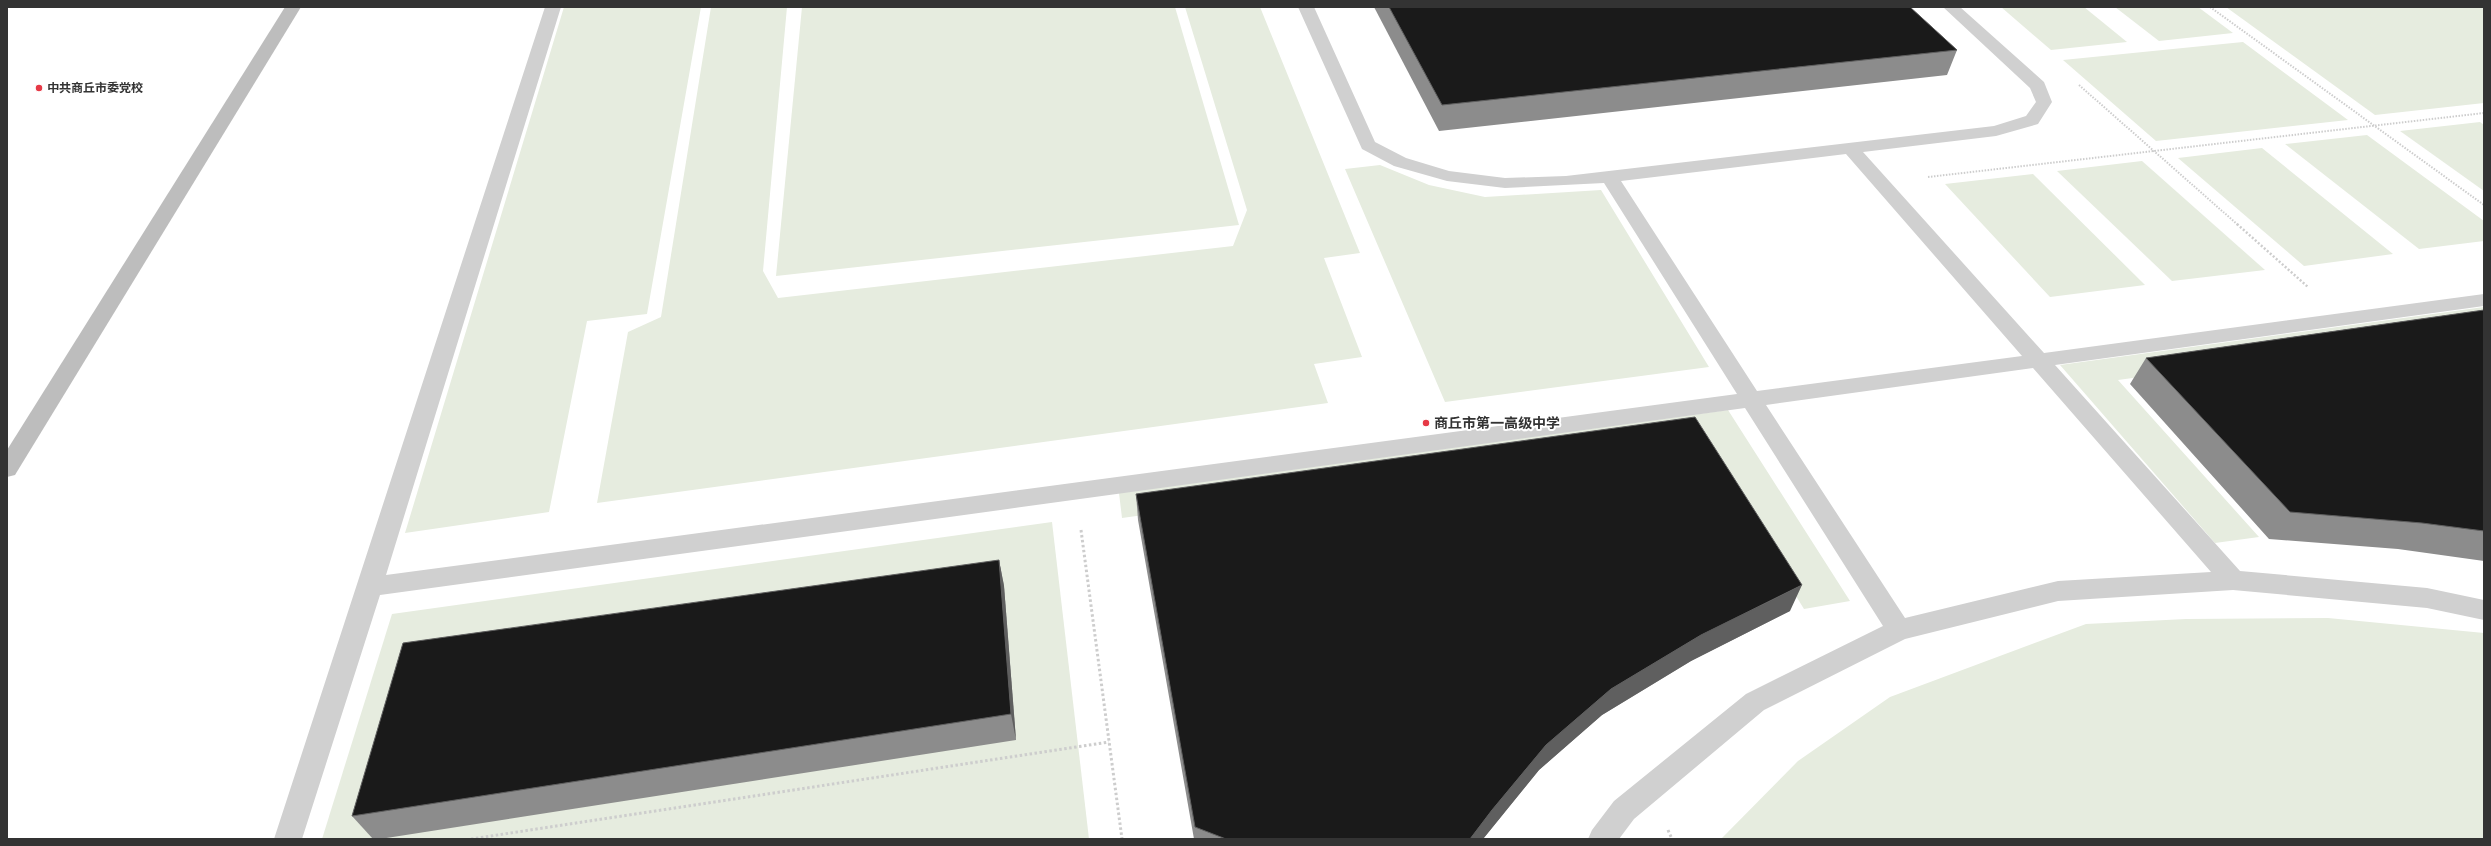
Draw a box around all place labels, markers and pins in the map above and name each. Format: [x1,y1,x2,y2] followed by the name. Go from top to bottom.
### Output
[47,81,143,95] place label: 中共商丘市委党校
[34,83,44,93] marker: 中共商丘市委党校
[1434,415,1560,431] place label: 商丘市第一高级中学
[1421,418,1431,428] marker: 商丘市第一高级中学

